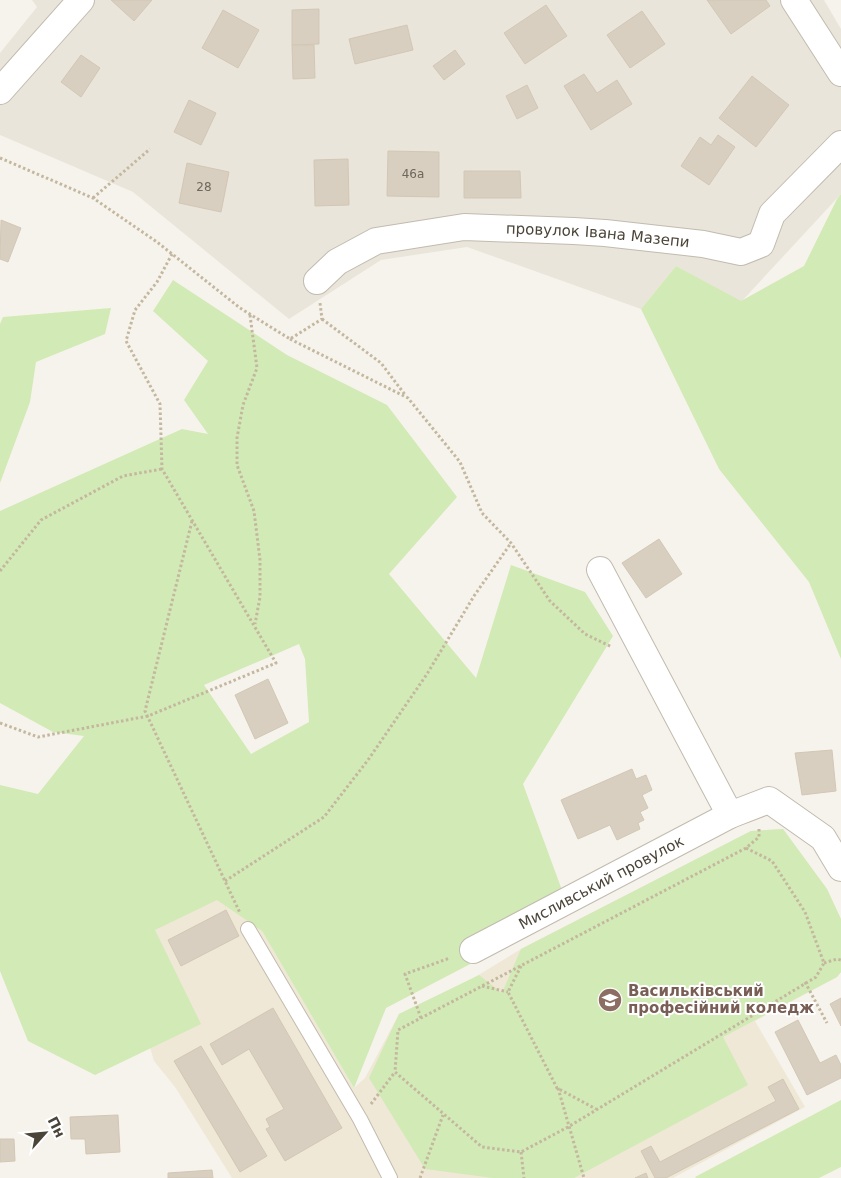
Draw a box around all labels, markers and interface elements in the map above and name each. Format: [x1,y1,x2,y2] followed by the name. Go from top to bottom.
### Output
[402,167,424,181] house number: 46а
[196,180,212,194] house number: 28
[506,220,690,251] street label: провулок Івана Мазепи
[516,832,687,933] street label: Мисливський провулок
[628,982,814,1017] place label: Васильківський професійний коледж
[597,987,623,1013] school or university icon: Васильківський професійний коледж
[20,1108,70,1158] north arrow
[45,1114,69,1140] text: Пн

